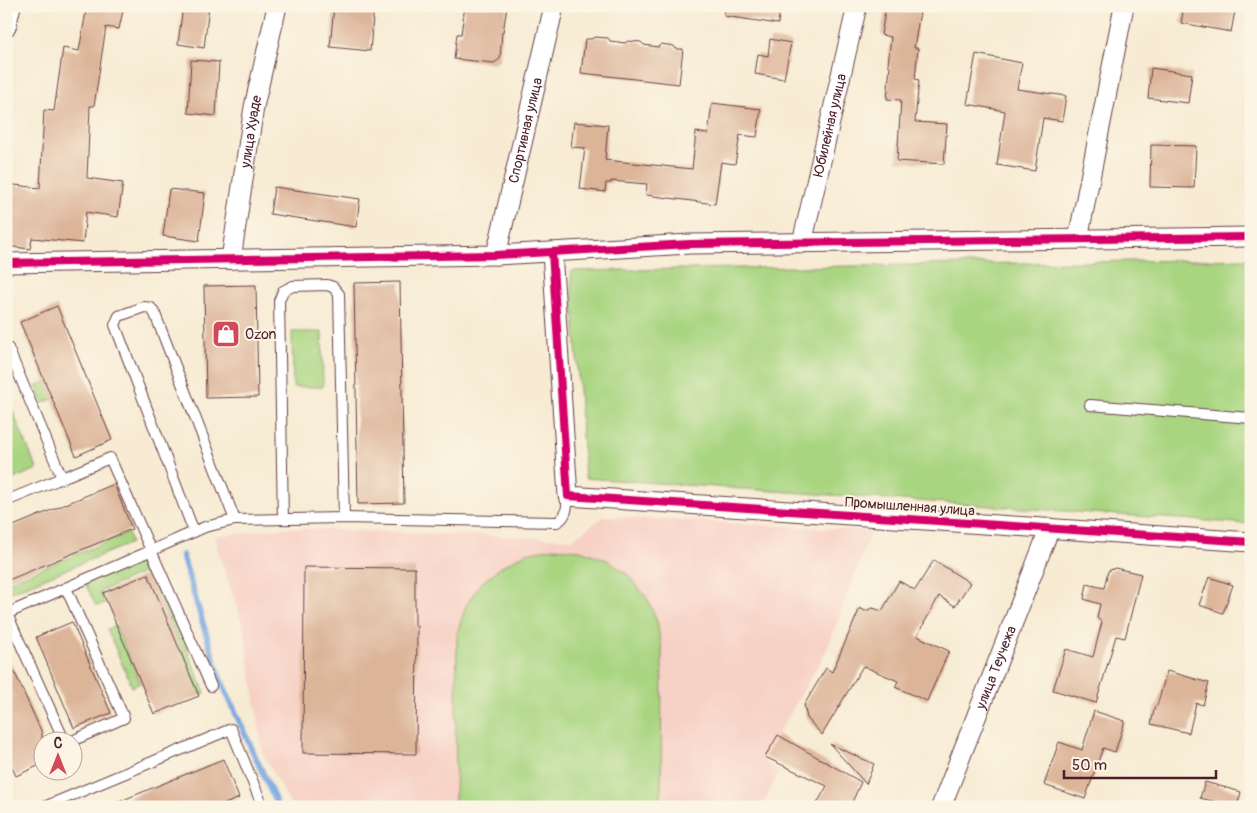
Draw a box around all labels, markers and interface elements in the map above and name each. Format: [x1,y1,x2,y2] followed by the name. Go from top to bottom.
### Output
[810,72,850,179] street label: Юбилейная улица
[505,76,546,185] street label: Спортивная улица
[237,94,265,170] street label: улица Хуаде
[211,319,241,349] shop icon: Ozon
[245,326,277,343] place label: Ozon
[845,493,975,520] street label: Промышленная улица
[972,623,1020,713] street label: улица Теучежа
[32,730,82,780] north arrow
[54,735,63,752] text: С
[1064,748,1217,780] scale bar
[1072,756,1107,775] text: 50 m

